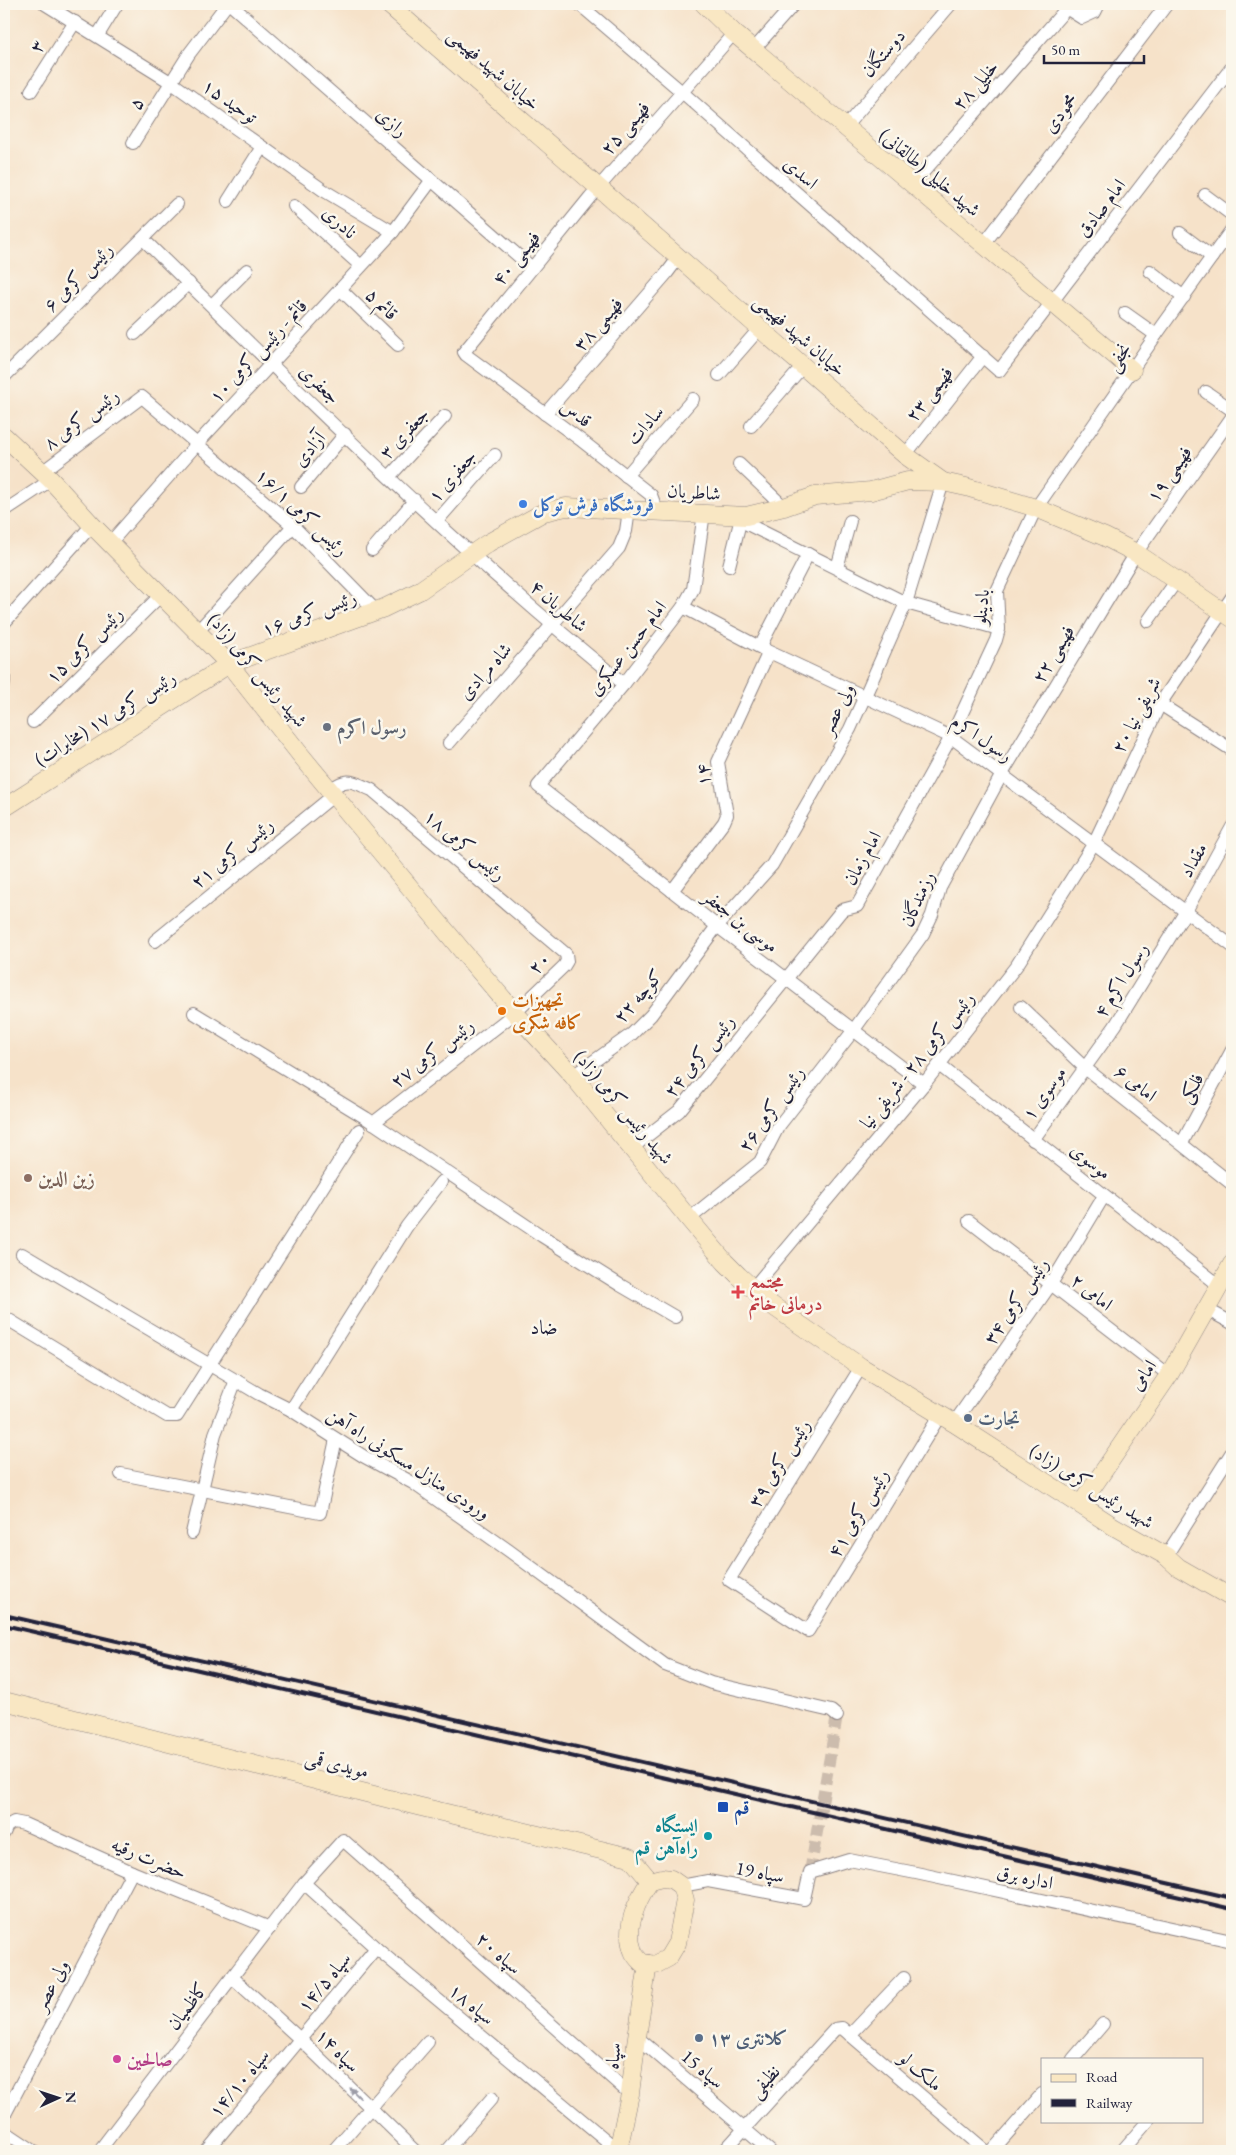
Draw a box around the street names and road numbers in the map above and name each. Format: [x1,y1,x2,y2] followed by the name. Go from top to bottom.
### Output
[442,22,545,117] street label: خیابان شهید فهیمی
[855,24,911,82] street label: دوستگان
[23,35,51,57] street label: ۳
[946,55,1005,117] street label: خلیلی ۲۸
[197,73,263,129] street label: توحید ۱۵
[1037,88,1083,138] street label: محمودی
[122,92,150,114] street label: ۵
[595,96,656,161] street label: فهیمی ۲۵
[371,101,413,143] street label: رازی
[873,122,986,223] street label: شهید خلیلی (طالقانی)
[778,151,824,195] street label: اسدی
[1071,174,1134,245] street label: امام صادق
[317,200,363,244] street label: نادری
[486,225,547,291] street label: فهیمی ۴۰
[38,237,118,317] street label: رئیس کرمی ۶
[358,282,404,328] street label: قائم ۵
[748,288,851,383] street label: خیابان شهید فهیمی
[568,292,629,357] street label: فهیمی ۳۸
[203,294,316,411] street label: قائم - رئیس کرمی ۱۰
[1099,338,1137,377] street label: نجفی
[294,358,346,410] street label: جعفری
[900,361,959,427] street label: فهیمی ۲۳
[38,382,124,456] street label: رئیس کرمی ۸
[555,393,597,433] street label: قدس
[621,400,669,450] street label: سادات
[374,402,434,464] street label: جعفری ۳
[287,425,332,472] street label: آزادی
[1141,441,1198,508] street label: فهیمی ۱۹
[422,444,482,508] street label: جعفری ۱
[250,463,354,561] street label: رئیس کرمی ۱۶/۱
[666,478,722,506] street label: شاطریان
[525,574,593,638] street label: شاطریان ۴
[258,584,360,642] street label: رئیس کرمی ۱۶
[967,588,995,628] street label: بادینلو
[582,595,675,703] street label: امام حسن عسکری
[40,601,128,689] street label: رئیس کرمی ۱۵
[203,608,313,732] street label: شهید رئیس کرمی (زاد)
[1026,620,1081,688] street label: فهیمی ۲۲
[453,637,518,706] street label: شاه مرادی
[30,665,180,771] street label: رئیس کرمی ۱۷ (مخابرات)
[1106,673,1167,758] street label: ۲۰ شریفی نیا
[813,679,860,741] street label: ولی عصر
[944,708,1018,771] street label: رسول اکرم
[690,763,716,787] street label: ۱۴
[419,803,511,887] street label: رئیس کرمی ۱۸
[185,812,279,894] street label: رئیس کرمی ۲۱
[837,826,891,892] street label: امام زمان
[1173,838,1213,882] street label: مقداد
[894,867,940,931] street label: رزمندگان
[696,882,784,959] street label: موسی بن جعفر
[1088,938,1157,1024] street label: رسول اکرم ۴
[522,946,556,980] street label: ۲۰
[608,964,669,1029] street label: کوچه ۲۲
[854,986,981,1134] street label: رئیس کرمی ۲۸ - شریفی نیا
[658,1009,740,1103] street label: رئیس کرمی ۲۴
[385,1013,479,1093] street label: رئیس کرمی ۲۷
[569,1045,679,1169] street label: شهید رئیس کرمی (زاد)
[1110,1059,1162,1107] street label: امامی ۶
[732,1061,810,1157] street label: رئیس کرمی ۲۶
[1016,1061,1072,1125] street label: موسوی ۱
[1173,1068,1210,1108] street label: فلکی
[1065,1137,1117,1185] street label: موسوی
[978,1253,1054,1349] street label: رئیس کرمی ۳۴
[1066,1268,1118,1316] street label: امامی ۲
[1124,1355,1162,1395] street label: امامی
[322,1401,495,1526] street label: ورودی منازل مسکونی راه آهن
[742,1414,816,1512] street label: رئیس کرمی ۳۹
[1025,1438,1159,1534] street label: شهید رئیس کرمی (زاد)
[822,1464,894,1562] street label: رئیس کرمی ۴۱
[302,1744,371,1785] street label: مویدی قمی
[108,1831,190,1885] street label: حضرت رقیه
[734,1855,786,1889] street label: سپاه 19
[994,1859,1056,1895] street label: اداره برق
[471,1926,527,1980] street label: سپاه ۲۰
[291,1947,357,2017] street label: سپاه ۱۴/۵
[26,1955,75,2017] street label: ولی عصر
[161,1977,213,2035] street label: کاظمیان
[444,1977,500,2031] street label: سپاه ۱۸
[310,2022,366,2078] street label: سپاه ۱۴
[599,2041,627,2071] street label: سپاه
[203,2043,275,2123] street label: سپاه ۱۴/۱۰
[676,2044,730,2094] street label: سپاه 15
[892,2044,948,2097] street label: ملک لو
[743,2059,786,2103] street label: نظیفی

